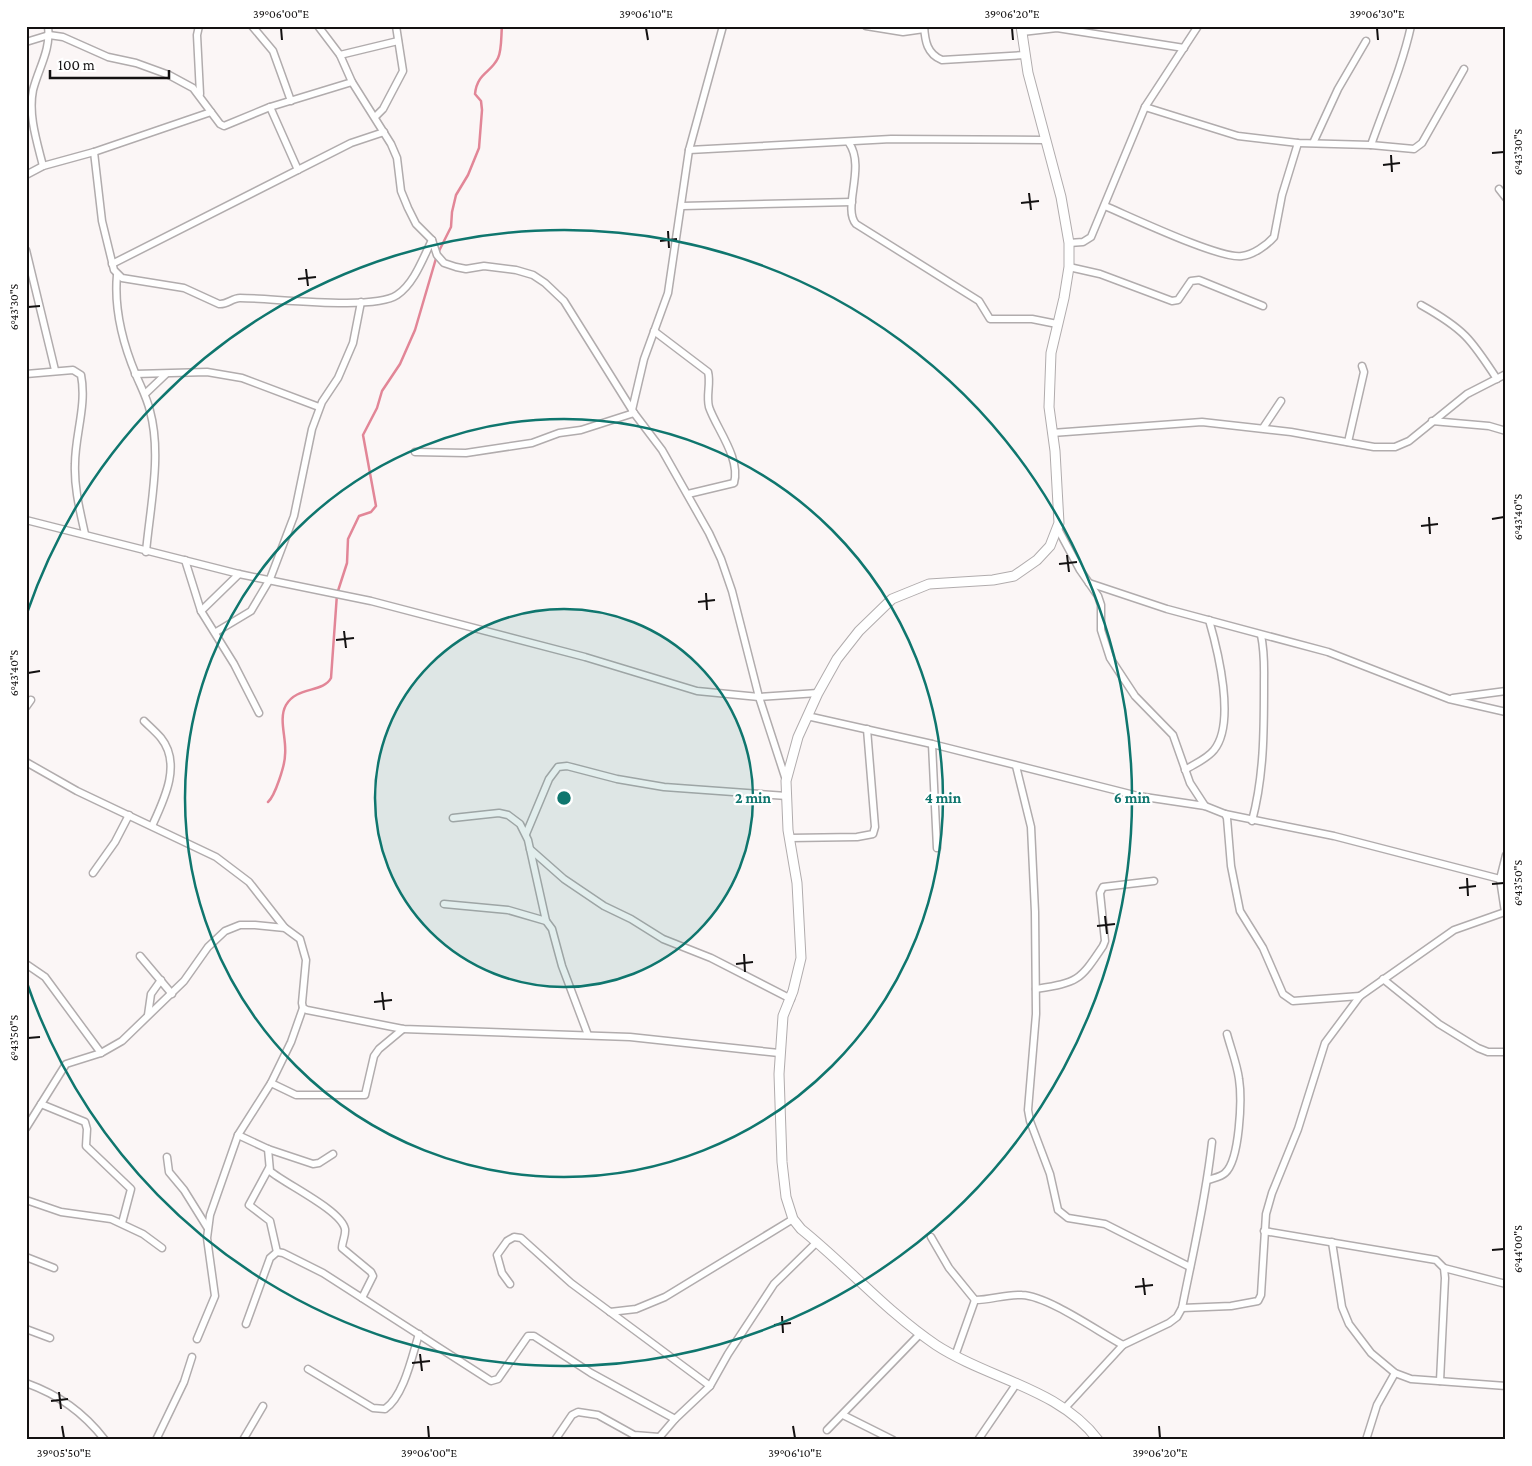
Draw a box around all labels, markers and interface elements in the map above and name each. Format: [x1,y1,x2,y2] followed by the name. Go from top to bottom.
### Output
[253,7,309,21] text: 39°06'00"E
[619,7,673,21] text: 39°06'10"E
[984,7,1040,21] text: 39°06'20"E
[1350,7,1405,21] text: 39°06'30"E
[50,48,169,80] scale bar
[58,57,95,73] text: 100 m
[1511,128,1525,175] text: 6°43'30"S
[7,283,21,330] text: 6°43'30"S
[1511,493,1525,540] text: 6°43'40"S
[7,649,21,696] text: 6°43'40"S
[555,789,573,807] centre of rings
[735,790,771,806] text: 2 min
[925,790,962,806] text: 4 min
[1114,790,1151,806] text: 6 min
[1511,860,1525,906] text: 6°43'50"S
[7,1015,21,1061] text: 6°43'50"S
[1511,1225,1525,1273] text: 6°44'00"S
[37,1446,92,1460] text: 39°05'50"E
[401,1446,457,1460] text: 39°06'00"E
[768,1446,822,1460] text: 39°06'10"E
[1132,1446,1188,1460] text: 39°06'20"E

